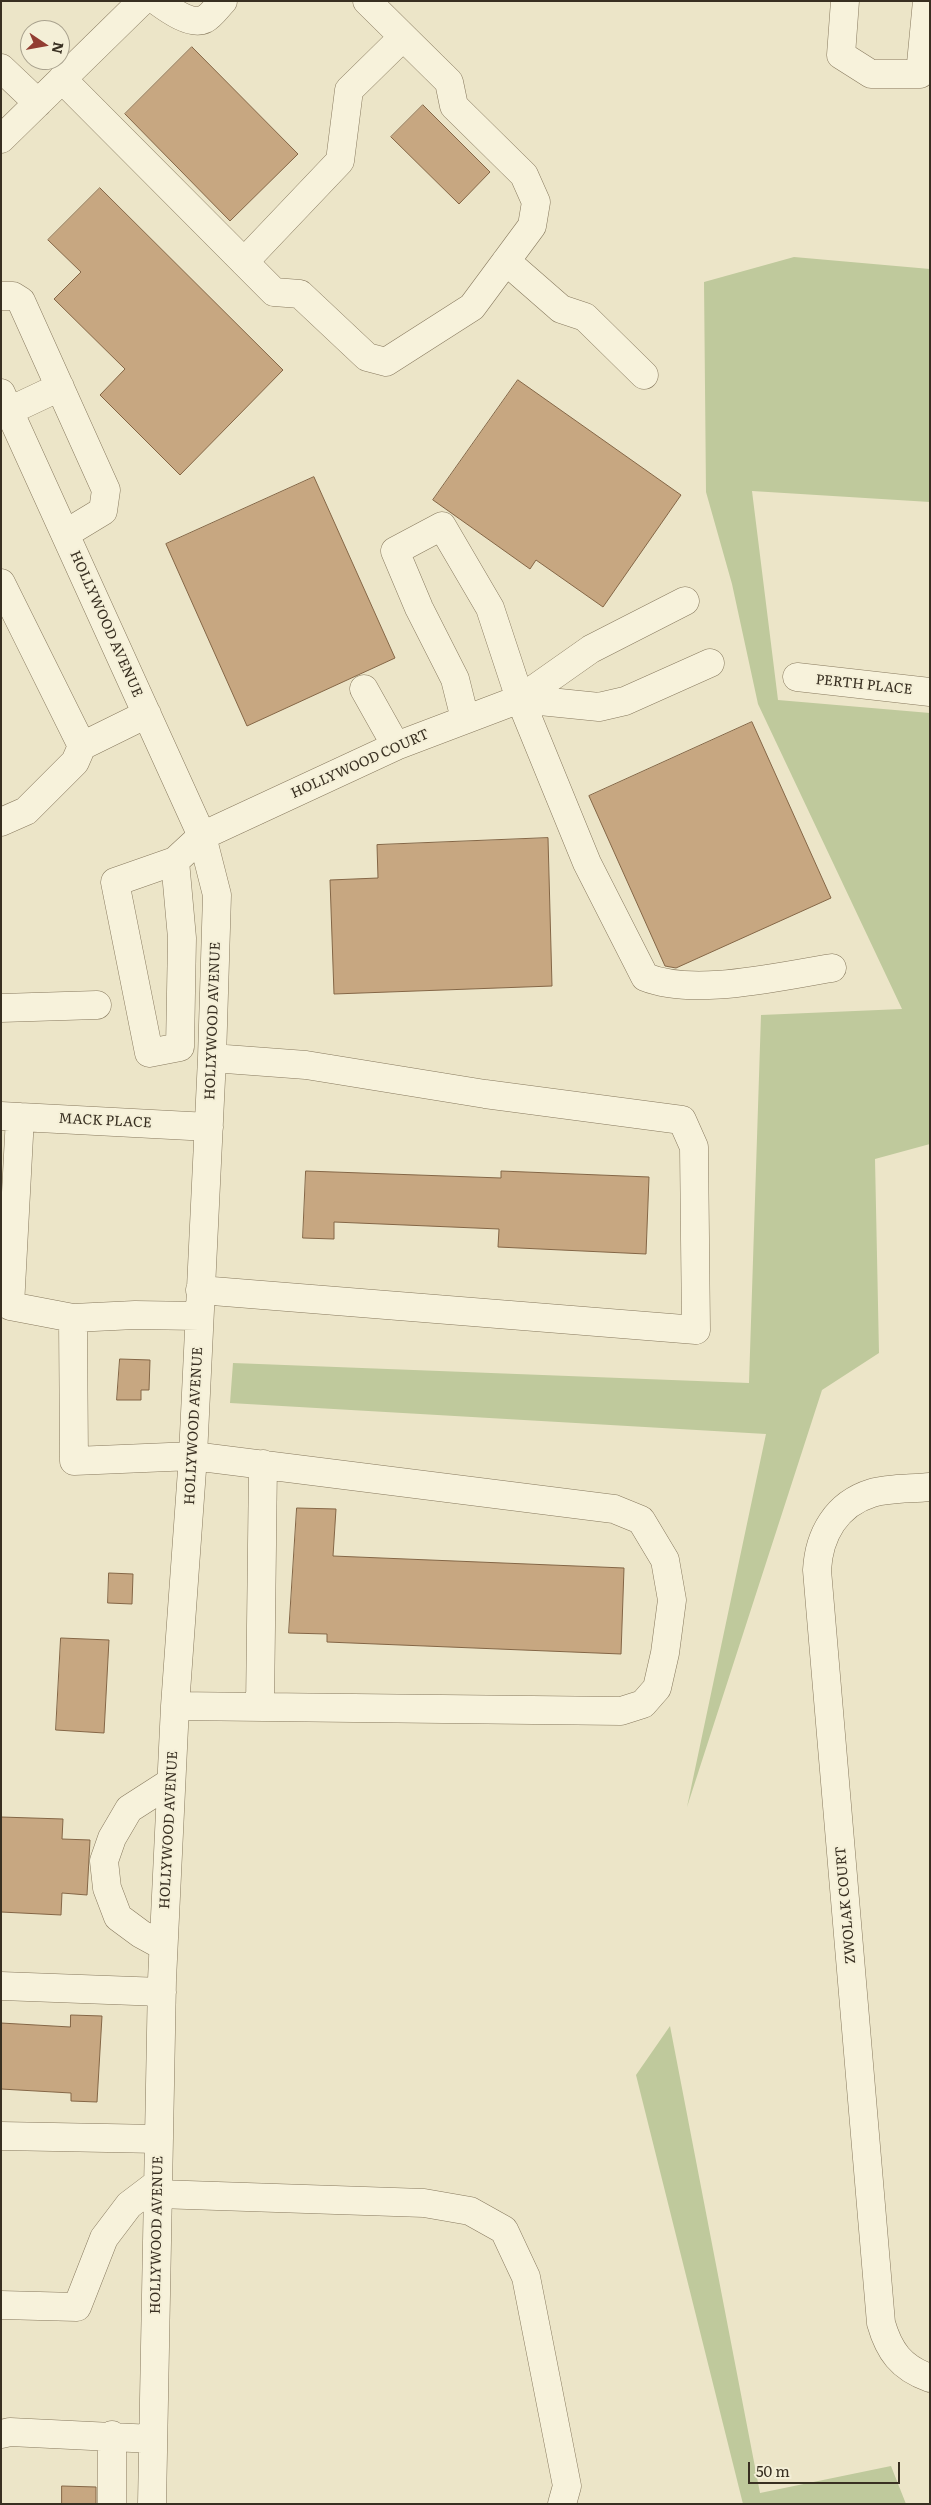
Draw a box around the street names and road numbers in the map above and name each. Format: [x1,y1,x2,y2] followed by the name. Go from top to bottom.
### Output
[66,548,146,700] street label: HOLLYWOOD AVENUE
[815,672,913,698] street label: PERTH PLACE
[288,726,432,802] street label: HOLLYWOOD COURT
[202,942,224,1100] street label: HOLLYWOOD AVENUE
[58,1110,152,1132] street label: MACK PLACE
[181,1346,207,1506] street label: HOLLYWOOD AVENUE
[156,1750,182,1910] street label: HOLLYWOOD AVENUE
[832,1845,860,1965] street label: ZWOLAK COURT
[147,2156,167,2314] street label: HOLLYWOOD AVENUE

